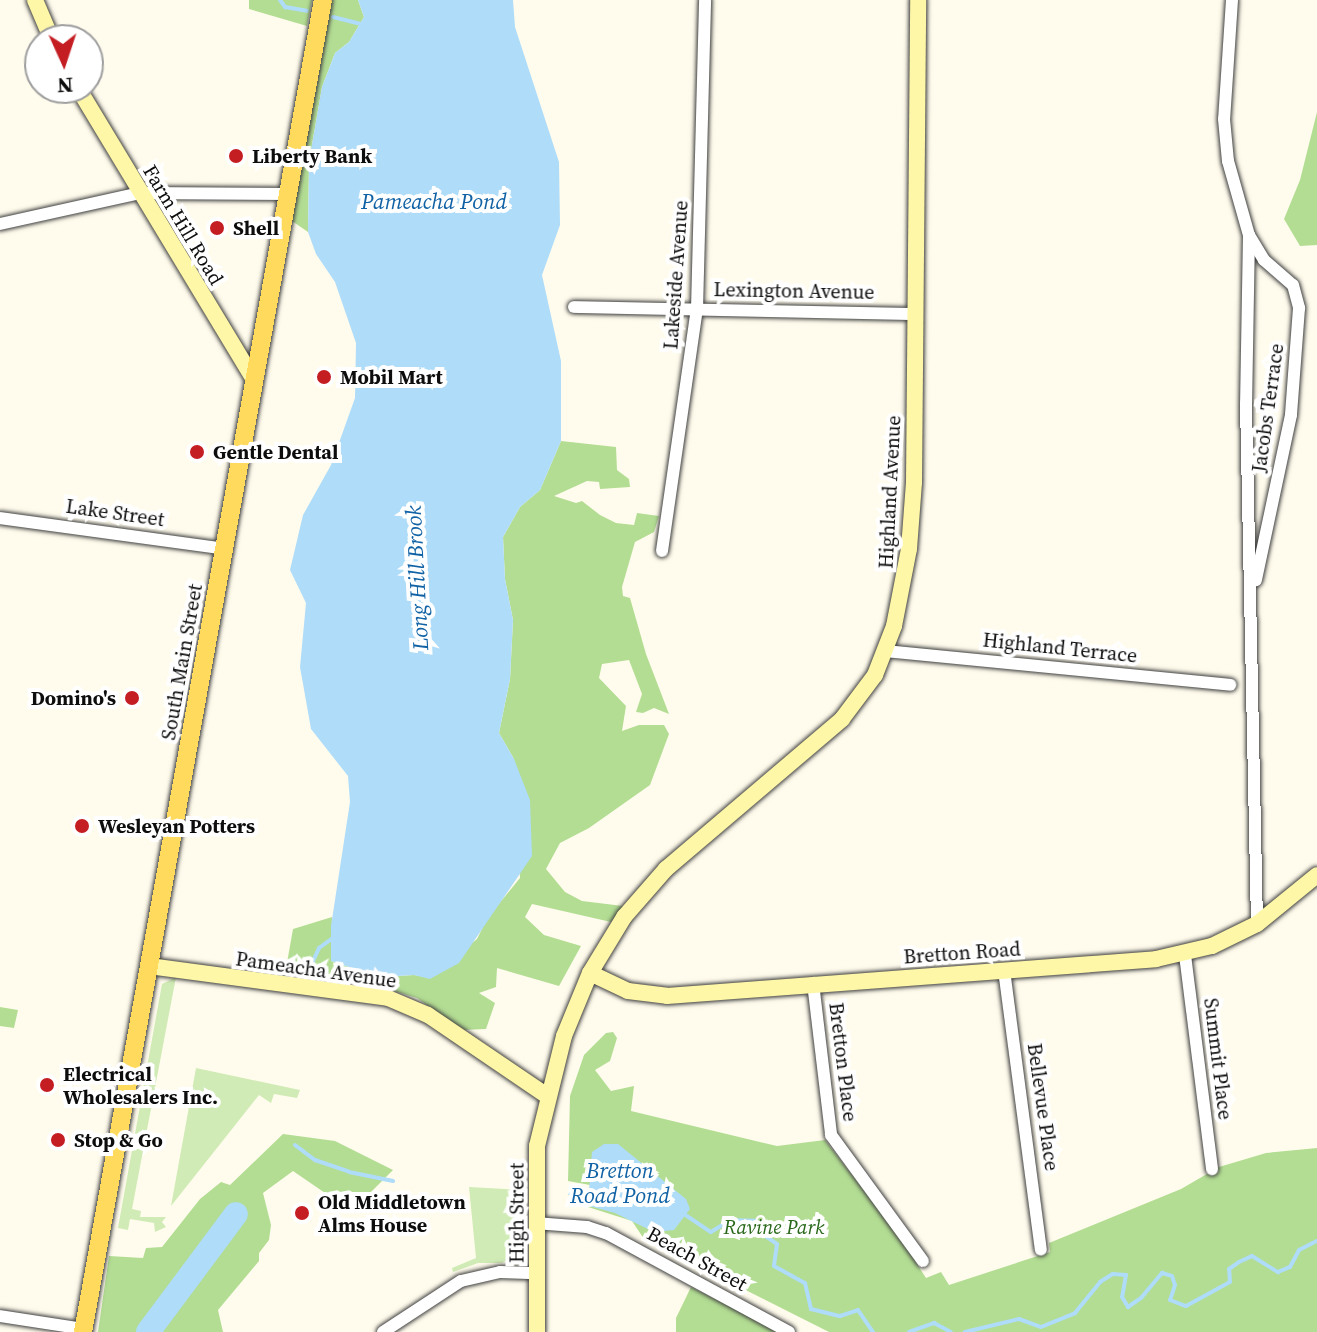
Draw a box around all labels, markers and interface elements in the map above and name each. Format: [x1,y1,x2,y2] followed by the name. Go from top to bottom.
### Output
[24,24,104,104] north arrow
[56,71,74,101] text: N
[252,144,372,168] place label: Liberty Bank
[227,147,245,165] marker: Liberty Bank
[138,161,228,289] street label: Farm Hill Road
[361,189,507,215] water label: Pameacha Pond
[659,200,693,350] street label: Lakeside Avenue
[233,216,279,240] place label: Shell
[208,219,226,237] marker: Shell
[713,278,875,304] street label: Lexington Avenue
[1247,342,1289,474] street label: Jacobs Terrace
[340,365,443,389] place label: Mobil Mart
[315,368,333,386] marker: Mobil Mart
[874,415,906,569] street label: Highland Avenue
[213,440,338,464] place label: Gentle Dental
[188,443,206,461] marker: Gentle Dental
[64,494,166,532] street label: Lake Street
[400,505,434,651] water label: Long Hill Brook
[156,582,208,742] street label: South Main Street
[981,628,1139,668] street label: Highland Terrace
[31,686,116,710] place label: Domino's
[123,689,141,707] marker: Domino's
[98,814,255,838] place label: Wesleyan Potters
[73,817,91,835] marker: Wesleyan Potters
[903,937,1021,969] street label: Bretton Road
[234,947,398,993] street label: Pameacha Avenue
[1199,997,1237,1121] street label: Summit Place
[824,1001,862,1123] street label: Bretton Place
[1022,1042,1064,1172] street label: Bellevue Place
[63,1062,218,1109] place label: Electrical Wholesalers Inc.
[38,1076,56,1094] marker: Electrical Wholesalers Inc.
[74,1128,163,1152] place label: Stop & Go
[49,1131,67,1149] marker: Stop & Go
[570,1157,670,1208] water label: Bretton Road Pond
[505,1163,529,1263] street label: High Street
[318,1190,466,1237] place label: Old Middletown Alms House
[293,1204,311,1222] marker: Old Middletown Alms House
[723,1215,825,1239] park label: Ravine Park
[643,1222,751,1296] street label: Beach Street

